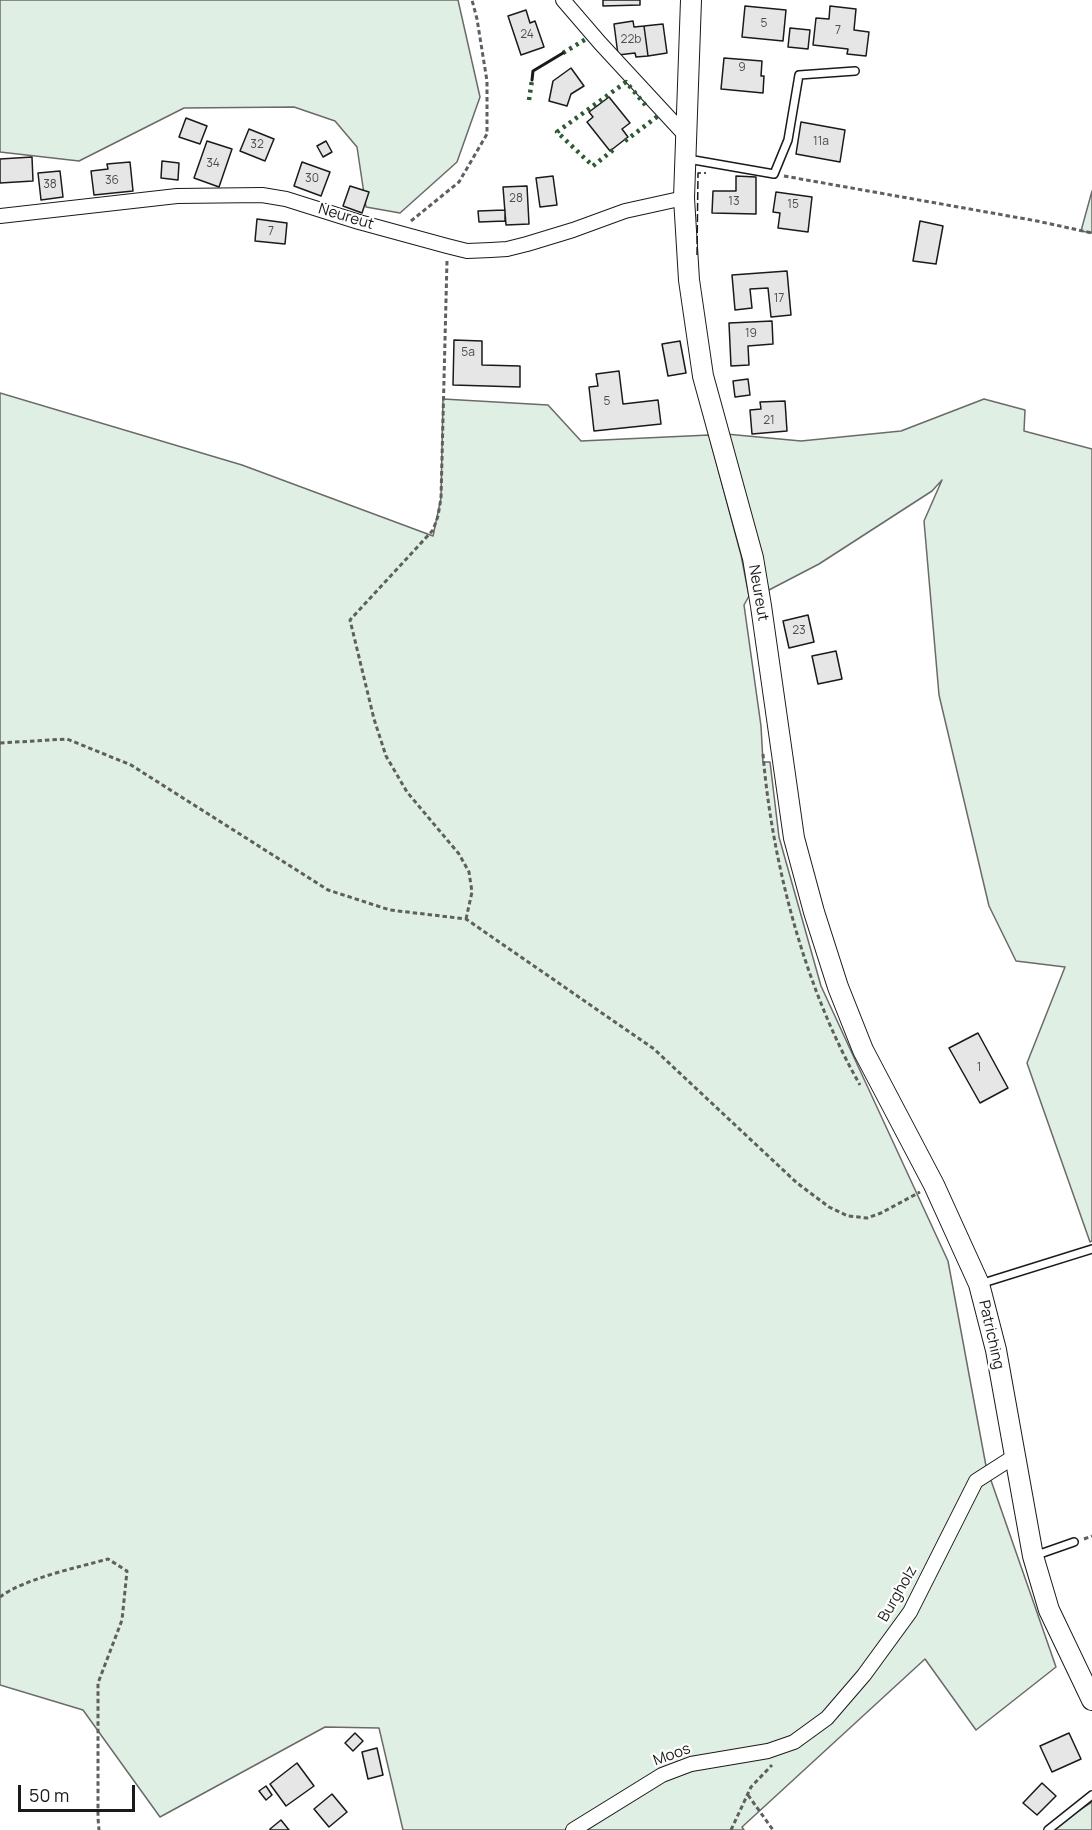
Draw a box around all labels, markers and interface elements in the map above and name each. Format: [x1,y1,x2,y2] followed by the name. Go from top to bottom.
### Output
[761,17,767,31] house number: 5
[835,24,841,38] house number: 7
[520,28,534,42] house number: 24
[621,33,641,47] house number: 22b
[738,61,746,75] house number: 9
[813,135,829,149] house number: 11a
[250,138,264,152] house number: 32
[206,157,220,171] house number: 34
[305,172,319,186] house number: 30
[105,174,119,188] house number: 36
[43,178,57,192] house number: 38
[509,192,523,206] house number: 28
[728,195,740,209] house number: 13
[787,198,799,212] house number: 15
[316,200,376,234] street label: Neureut
[268,225,274,239] house number: 7
[774,292,784,306] house number: 17
[745,327,757,341] house number: 19
[461,346,475,360] house number: 5a
[604,395,610,409] house number: 5
[763,414,775,428] house number: 21
[744,563,772,623] street label: Neureut
[792,624,806,638] house number: 23
[977,1061,981,1075] house number: 1
[974,1299,1008,1371] street label: Patriching
[875,1563,921,1625] street label: Burgholz
[651,1740,693,1770] street label: Moos
[21,1773,138,1811] scale bar
[29,1783,69,1807] text: 50 m

